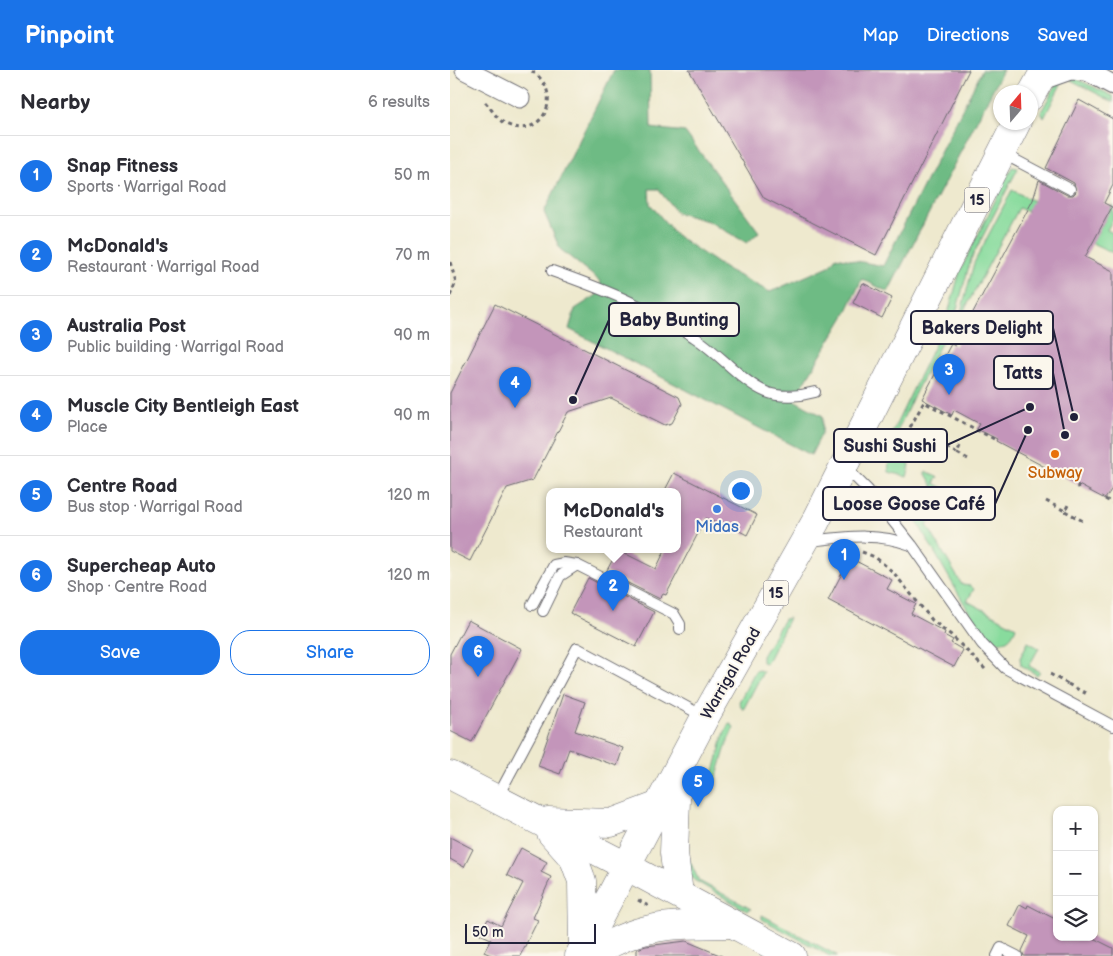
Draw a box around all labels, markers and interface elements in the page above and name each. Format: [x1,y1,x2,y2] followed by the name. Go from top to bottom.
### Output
[25,21,114,50] text: Pinpoint
[863,25,899,46] text: Map
[927,25,1009,46] text: Directions
[1037,25,1088,46] text: Saved
[993,85,1038,130] north arrow
[20,90,90,115] text: Nearby
[368,93,430,112] text: 6 results
[67,155,178,178] text: Snap Fitness
[33,166,39,185] text: 1
[394,166,430,185] text: 50 m
[67,178,226,197] text: Sports · Warrigal Road
[964,188,990,212] road number: 15
[67,235,168,258] text: McDonald's
[31,246,41,265] text: 2
[395,246,430,265] text: 70 m
[67,258,259,277] text: Restaurant · Warrigal Road
[609,303,739,336] callout: Baby Bunting
[619,310,729,331] text: Baby Bunting
[911,311,1053,344] callout: Bakers Delight
[67,315,186,338] text: Australia Post
[921,318,1043,339] text: Bakers Delight
[31,326,41,345] text: 3
[394,326,430,345] text: 90 m
[67,338,284,357] text: Public building · Warrigal Road
[933,354,965,395] pin: 3
[994,356,1053,389] callout: Tatts
[1003,363,1043,384] text: Tatts
[499,367,531,408] pin: 4
[67,395,299,418] text: Muscle City Bentleigh East
[31,406,41,425] text: 4
[394,406,430,425] text: 90 m
[67,418,108,437] text: Place
[834,429,947,462] callout: Sushi Sushi
[843,436,937,457] text: Sushi Sushi
[1049,448,1061,460] marker: Subway
[1028,464,1083,483] place label: Subway
[67,475,177,498] text: Centre Road
[728,478,754,504] your location
[31,486,41,505] text: 5
[387,486,430,505] text: 120 m
[823,487,995,520] callout: Loose Goose Café
[546,488,681,553] popup
[833,494,986,515] text: Loose Goose Café
[67,498,243,517] text: Bus stop · Warrigal Road
[563,500,664,523] text: McDonald's
[711,503,723,515] marker: Midas
[695,518,739,537] place label: Midas
[563,523,643,542] text: Restaurant
[828,539,860,580] pin: 1
[67,555,216,578] text: Supercheap Auto
[31,566,41,585] text: 6
[387,566,430,585] text: 120 m
[597,570,629,611] pin: 2
[67,578,207,597] text: Shop · Centre Road
[764,580,788,606] road number: 15
[697,624,765,723] street label: Warrigal Road
[20,630,220,675] button: Save
[230,630,430,675] button: Share
[462,636,494,677] pin: 6
[682,766,714,807] pin: 5
[1053,806,1098,941] map controls
[1053,806,1098,851] button: +
[1053,851,1098,896] button: −
[1053,896,1098,941] button: layers
[465,921,596,944] scale bar
[472,924,504,941] text: 50 m

